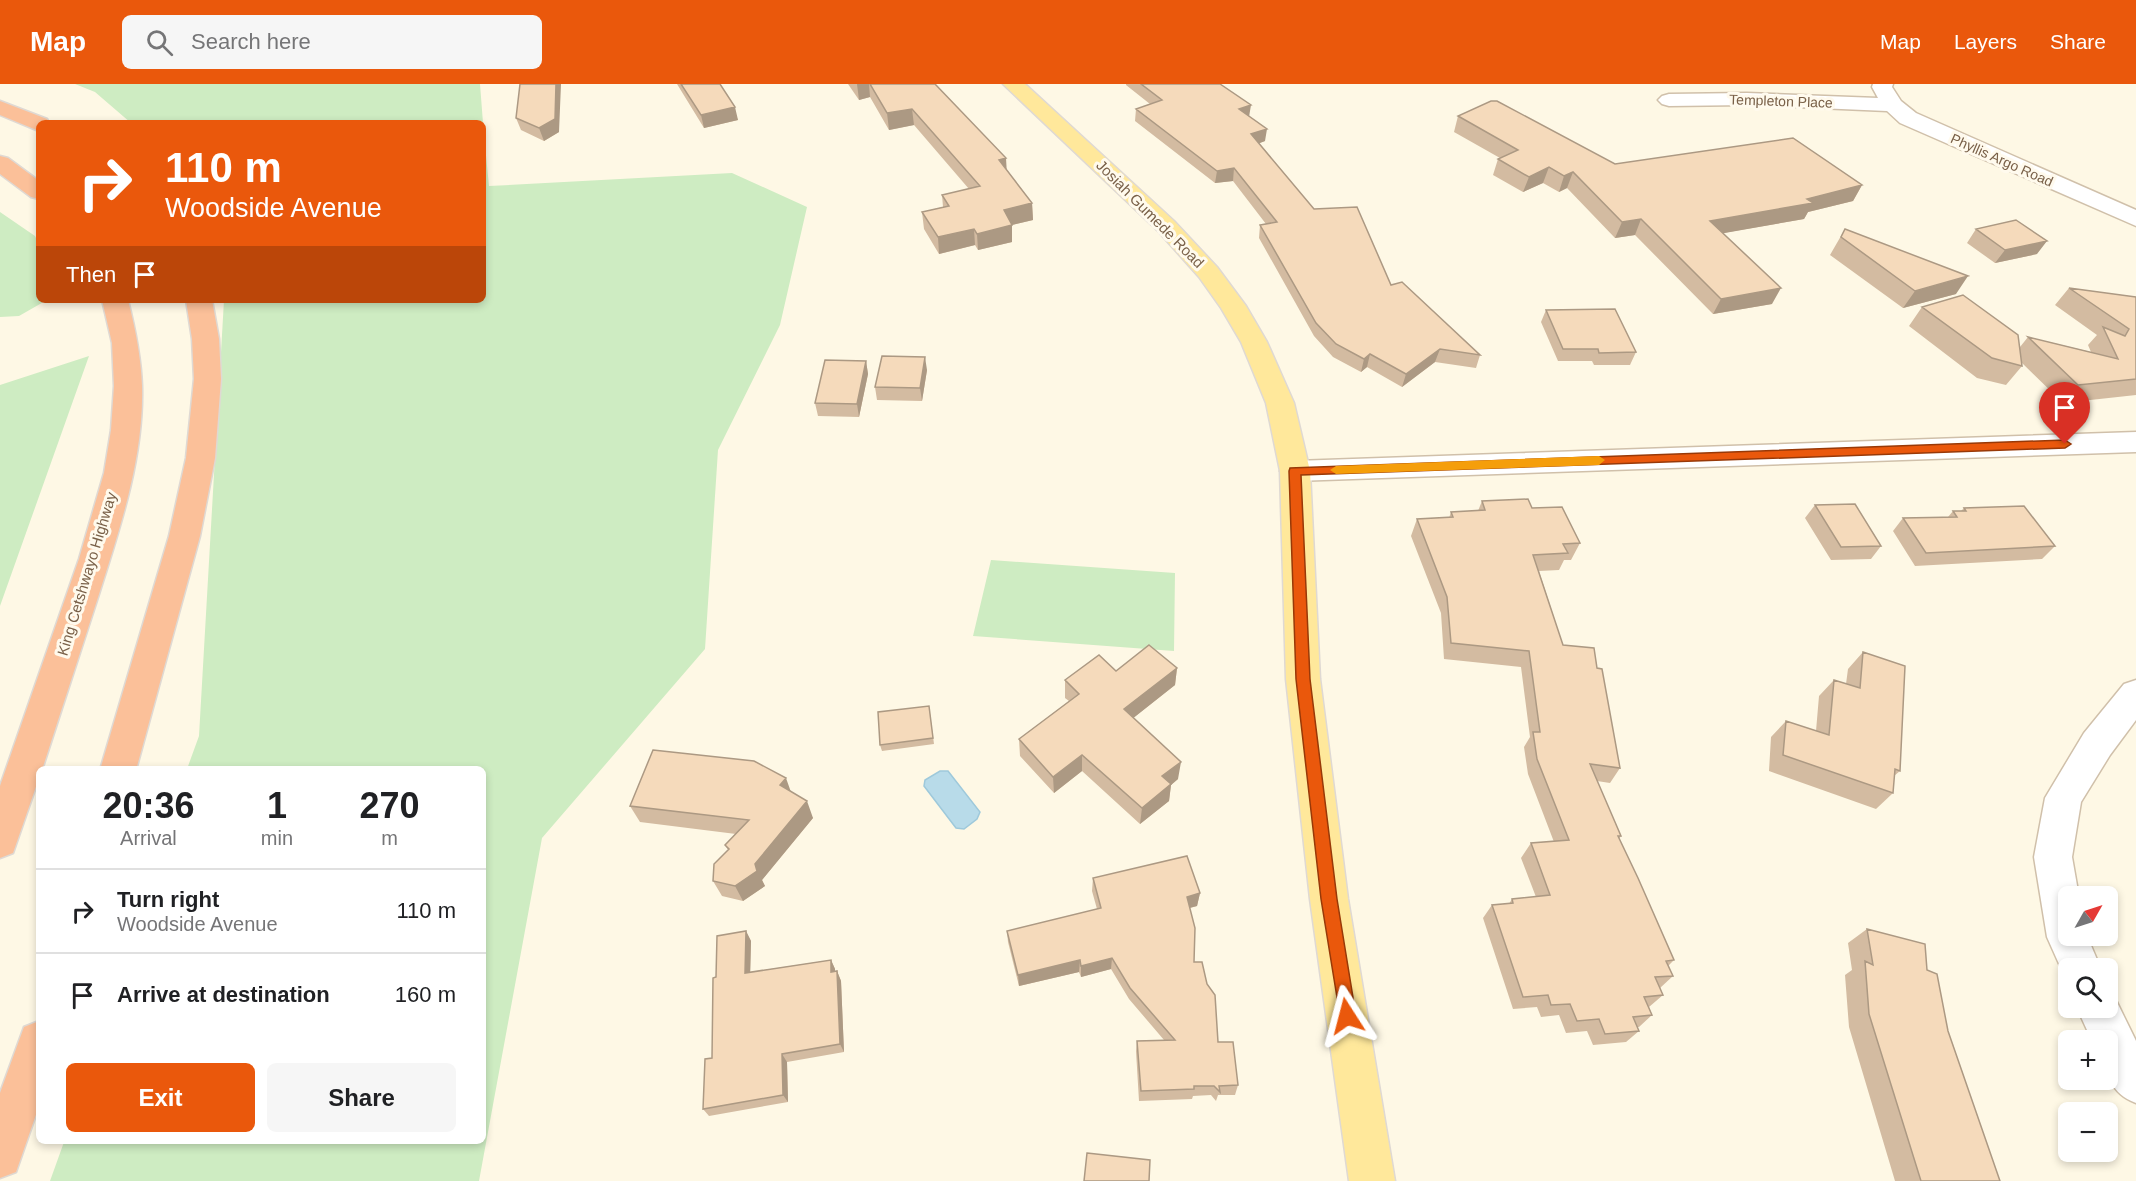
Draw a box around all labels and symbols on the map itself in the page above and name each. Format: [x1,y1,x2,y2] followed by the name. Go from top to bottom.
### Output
[1729,91,1833,111] street label: Templeton Place
[1948,130,2056,190] street label: Phyllis Argo Road
[1093,156,1208,271] street label: Josiah Gumede Road
[2039,382,2090,444] pin
[54,490,120,658] street label: King Cetshwayo Highway
[2058,886,2118,946] north arrow
[1315,984,1379,1048] position arrow

